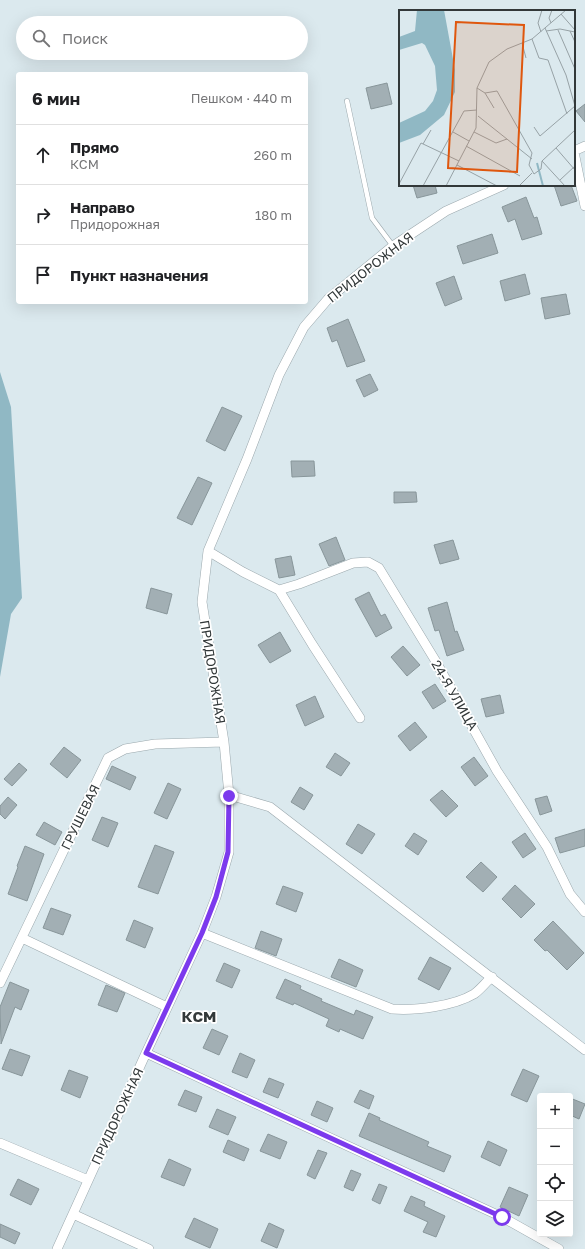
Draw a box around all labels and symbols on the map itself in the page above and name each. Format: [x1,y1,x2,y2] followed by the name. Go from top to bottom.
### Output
[399,10,575,186] inset map
[324,228,416,306] street label: ПРИДОРОЖНАЯ
[197,619,229,725] street label: ПРИДОРОЖНАЯ
[428,657,482,733] street label: 24-Я УЛИЦА
[57,782,103,852] street label: ГРУШЕВАЯ
[220,787,238,805] route end
[182,1007,216,1025] district label: КСМ
[88,1065,146,1167] street label: ПРИДОРОЖНАЯ
[493,1208,511,1226] route start

